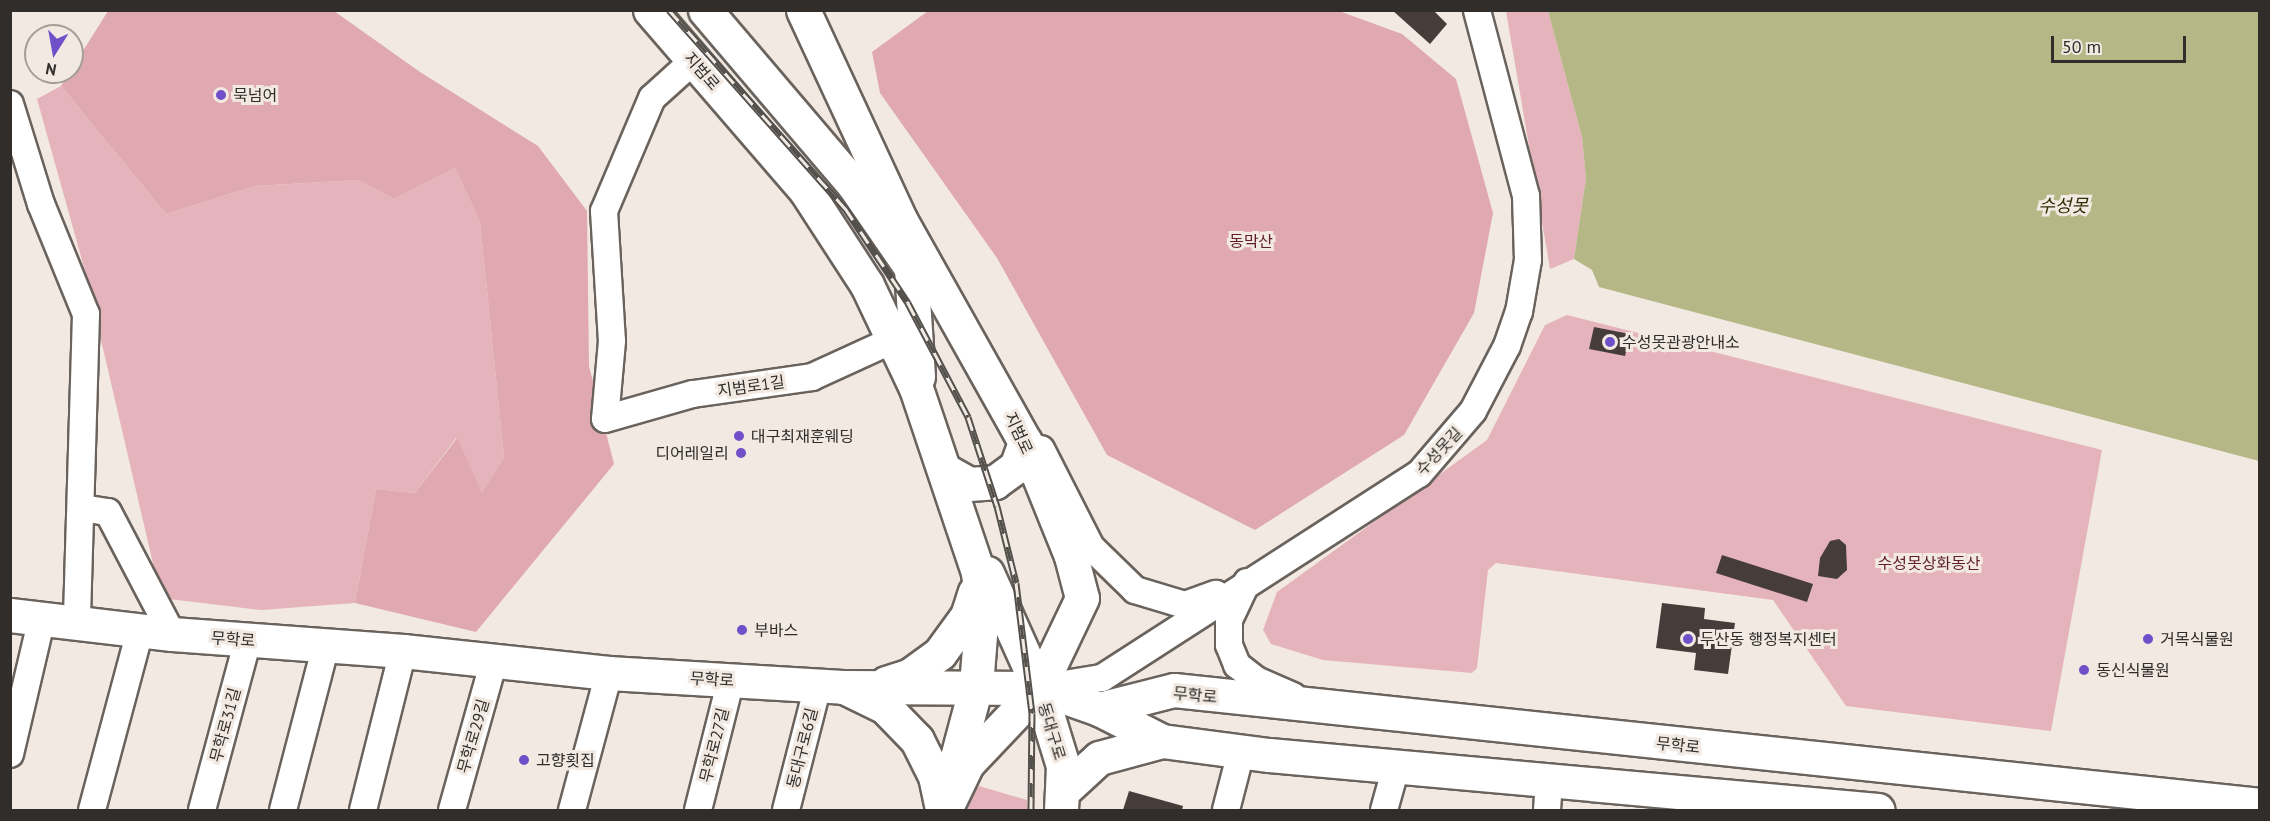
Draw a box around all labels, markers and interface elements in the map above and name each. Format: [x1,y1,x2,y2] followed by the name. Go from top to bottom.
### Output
[24,24,84,84] north arrow
[2054,24,2189,62] scale bar
[2062,35,2101,58] text: 50 m
[680,48,724,94] street label: 지범로
[44,59,58,81] text: N
[233,85,277,105] place label: 묵넘어
[214,88,228,102] marker: 묵넘어
[2038,195,2088,217] water label: 수성못
[1229,231,1273,251] park label: 동막산
[1622,332,1740,352] place label: 수성못관광안내소
[1603,335,1617,349] marker: 수성못관광안내소
[716,372,786,400] street label: 지범로1길
[1001,409,1037,457] street label: 지범로
[1412,423,1466,479] street label: 수성못길
[751,426,854,446] place label: 대구최재훈웨딩
[732,429,746,443] marker: 대구최재훈웨딩
[655,443,729,463] place label: 디어레일리
[734,446,748,460] marker: 디어레일리
[1877,553,1981,573] park label: 수성못상화동산
[754,620,798,640] place label: 부바스
[735,623,749,637] marker: 부바스
[210,628,256,650] street label: 무학로
[1700,629,1837,649] place label: 두산동 행정복지센터
[2160,629,2234,649] place label: 거목식물원
[1681,632,1695,646] marker: 두산동 행정복지센터
[2141,632,2155,646] marker: 거목식물원
[2096,660,2170,680] place label: 동신식물원
[2077,663,2091,677] marker: 동신식물원
[689,668,735,690] street label: 무학로
[1172,684,1218,706] street label: 무학로
[206,686,244,764] street label: 무학로31길
[453,697,493,775] street label: 무학로29길
[1034,700,1070,762] street label: 동대구로
[695,706,733,784] street label: 무학로27길
[783,706,821,790] street label: 동대구로6길
[1655,733,1701,757] street label: 무학로
[536,750,595,770] place label: 고향횟집
[517,753,531,767] marker: 고향횟집

